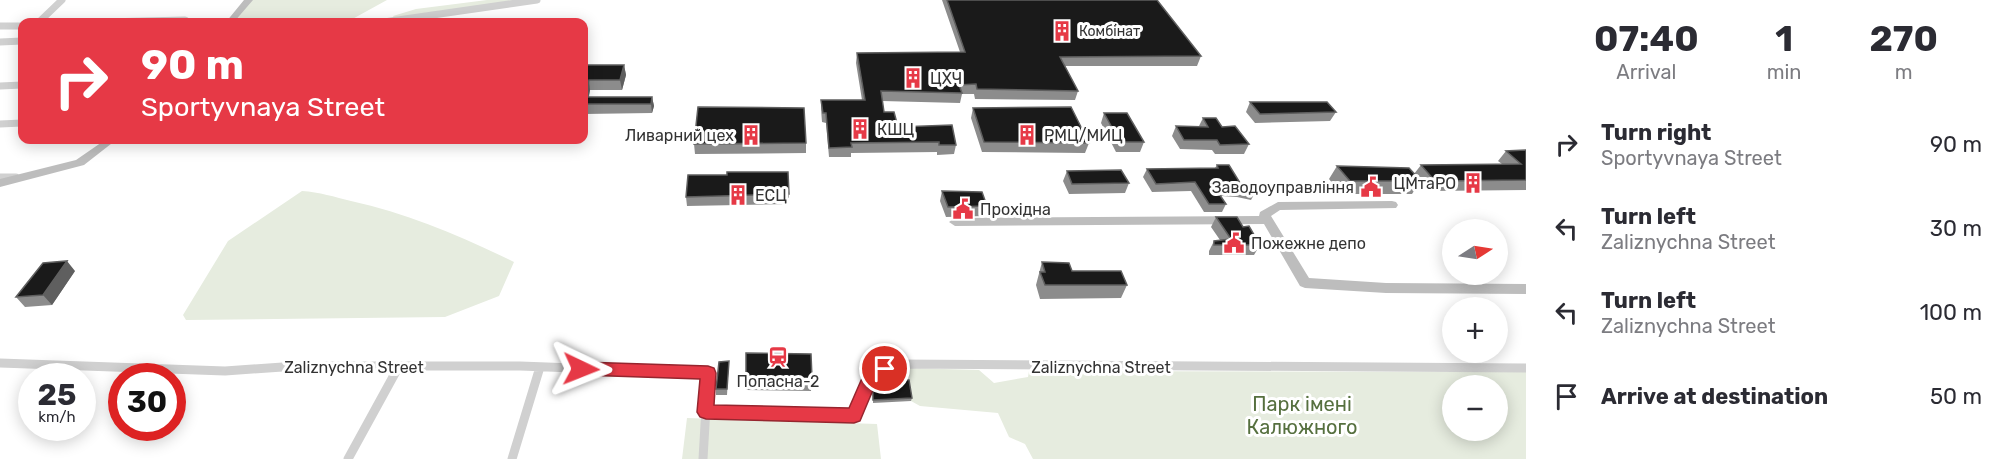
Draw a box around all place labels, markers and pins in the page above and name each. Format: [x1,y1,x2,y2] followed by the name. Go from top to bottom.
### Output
[1050,19,1074,43] building icon: Комбінат
[1079,23,1140,40] place label: Комбінат
[901,66,925,90] building icon: ЦХЧ
[930,69,962,88] place label: ЦХЧ
[848,117,872,141] building icon: КШЦ
[877,120,915,139] place label: КШЦ
[739,123,763,147] building icon: Ливарний цех
[1015,123,1039,147] building icon: РМЦ/МИЦ
[625,126,734,145] place label: Ливарний цех
[1044,126,1123,145] place label: РМЦ/МИЦ
[1461,171,1485,195] building icon: ЦМтаРО
[1393,174,1456,193] place label: ЦМтаРО
[1359,175,1383,199] public building icon: Заводоуправління
[1212,178,1354,197] place label: Заводоуправління
[726,183,750,207] building icon: ЕСЦ
[755,186,787,205] place label: ЕСЦ
[951,197,975,221] public building icon: Прохідна
[980,200,1051,219] place label: Прохідна
[1222,231,1246,255] public building icon: Пожежне депо
[1251,234,1366,253] place label: Пожежне депо
[859,343,910,394] pin
[766,345,790,369] station icon: Попасна-2
[737,372,819,391] place label: Попасна-2

